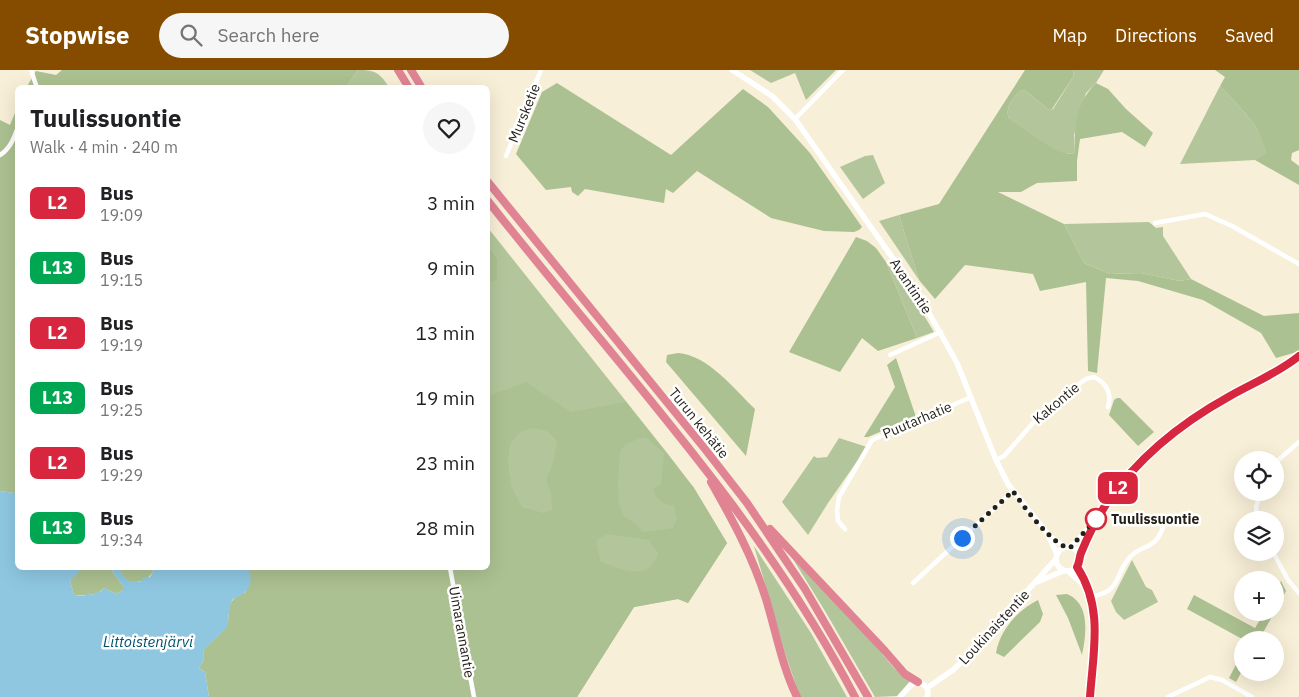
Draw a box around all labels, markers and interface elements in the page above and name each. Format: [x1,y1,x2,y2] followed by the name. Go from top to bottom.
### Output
[159,13,509,58] search box
[25,19,129,51] text: Stopwise
[177,21,205,49] icon: search
[217,23,319,47] text: Search here
[1052,24,1087,47] text: Map
[1115,24,1197,47] text: Directions
[1225,24,1274,47] text: Saved
[504,81,544,145] street label: Mursketie
[30,102,181,134] text: Tuulissuontie
[423,102,475,154] button: heart
[30,137,178,157] text: Walk · 4 min · 240 m
[100,181,134,205] text: Bus
[47,191,68,214] text: L2
[427,191,475,215] text: 3 min
[100,205,143,225] text: 19:09
[100,246,134,270] text: Bus
[886,255,936,318] street label: Avantintie
[42,256,73,279] text: L13
[427,256,475,280] text: 9 min
[100,270,143,290] text: 19:15
[100,311,134,335] text: Bus
[47,321,68,344] text: L2
[416,321,475,345] text: 13 min
[100,335,143,355] text: 19:19
[100,376,134,400] text: Bus
[1029,378,1083,428] street label: Kakontie
[665,384,733,462] street label: Turun kehätie
[42,386,73,409] text: L13
[416,386,475,410] text: 19 min
[880,397,955,443] street label: Puutarhatie
[100,400,143,420] text: 19:25
[100,441,134,465] text: Bus
[47,451,68,474] text: L2
[416,451,475,475] text: 23 min
[1234,451,1284,681] map controls
[1234,451,1284,501] button: locate
[100,465,143,485] text: 19:29
[1096,472,1140,504] line badge: L2
[1108,476,1128,499] text: L2
[100,506,134,530] text: Bus
[1085,508,1107,530] marker: Tuulissuontie
[1111,510,1199,528] place label: Tuulissuontie
[1234,511,1284,561] button: layers
[42,516,73,539] text: L13
[416,516,475,540] text: 28 min
[950,526,975,551] your location
[100,530,143,550] text: 19:34
[1234,571,1284,621] button: +
[445,585,479,680] street label: Uimarannantie
[955,586,1033,668] street label: Loukinaistentie
[1234,631,1284,681] button: −
[103,632,193,651] water label: Littoistenjärvi

